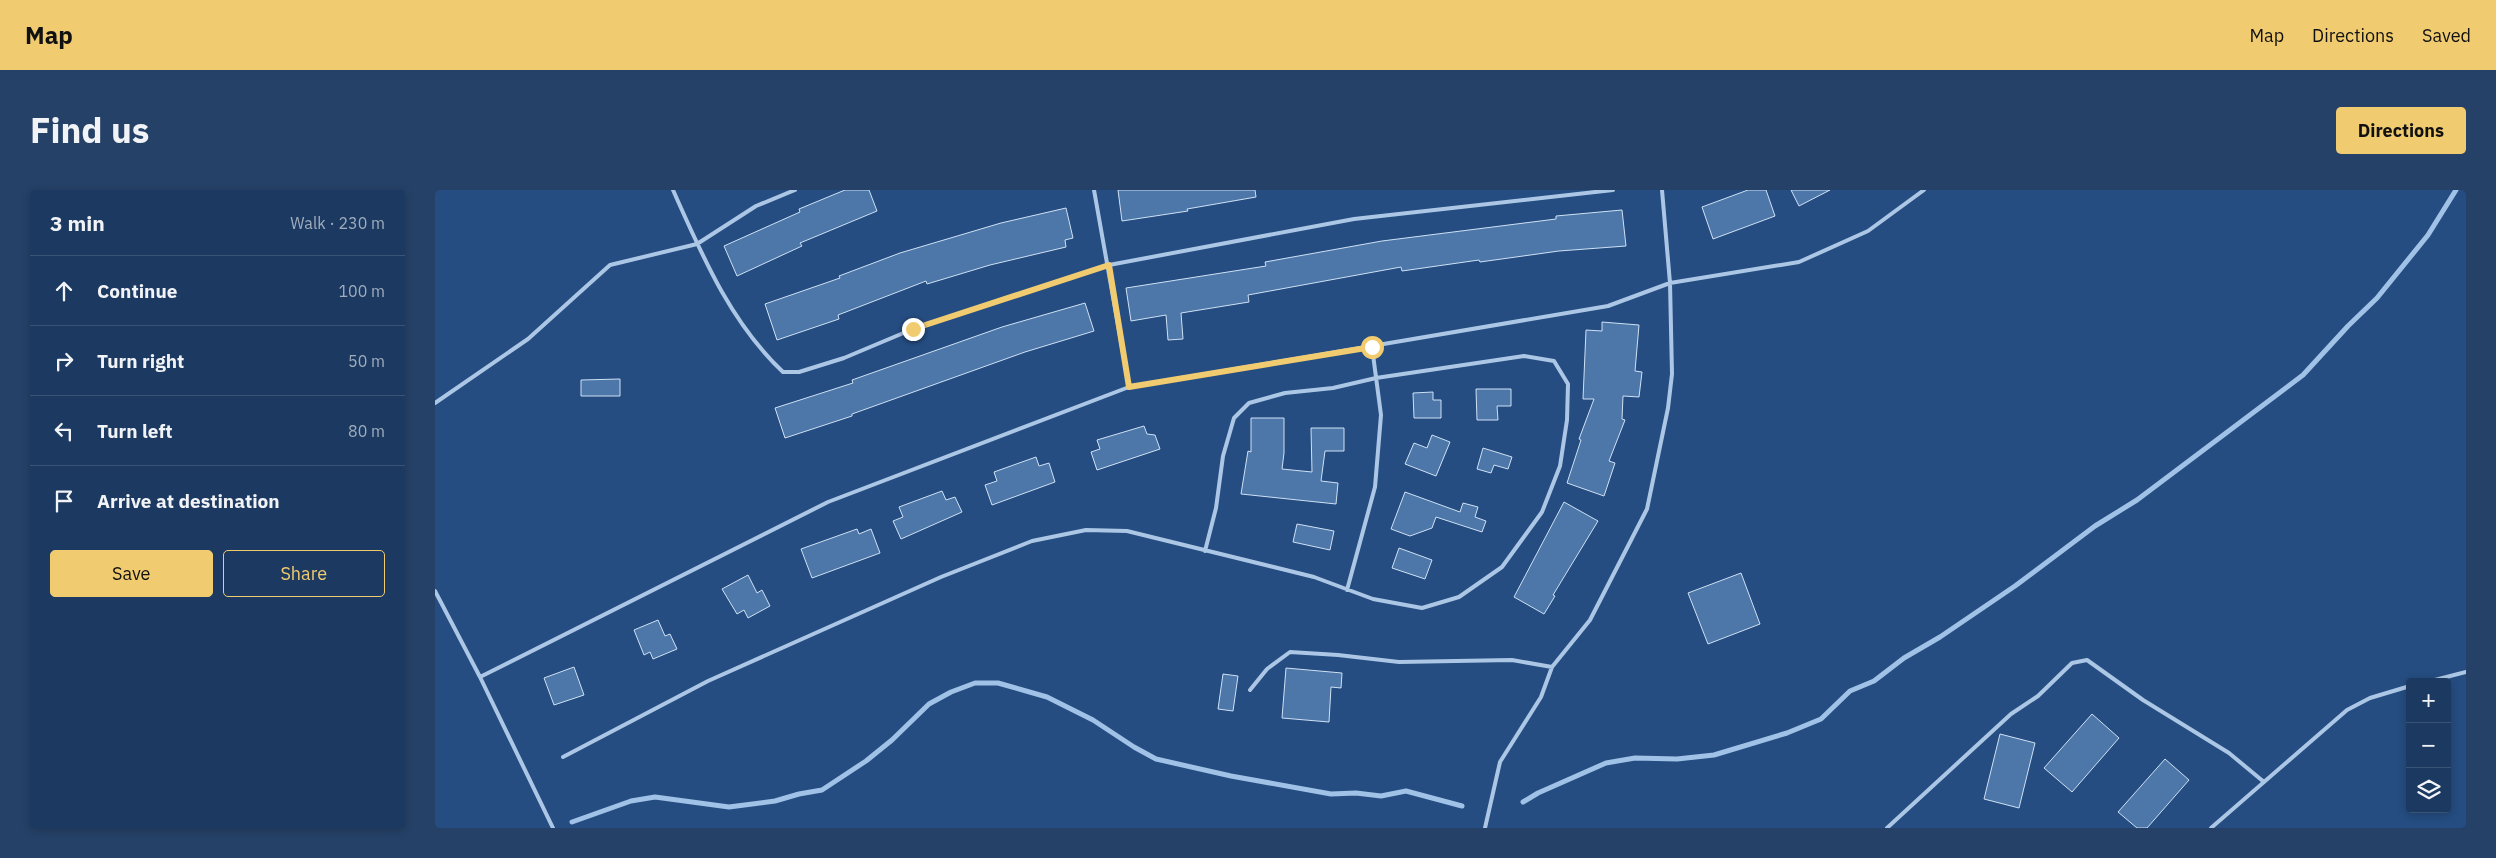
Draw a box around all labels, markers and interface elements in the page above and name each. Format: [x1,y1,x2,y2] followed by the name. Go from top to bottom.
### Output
[25,19,73,51] text: Map
[2249,24,2284,47] text: Map
[2312,24,2394,47] text: Directions
[2422,24,2471,47] text: Saved
[30,107,149,153] text: Find us
[2336,107,2466,154] button: Directions
[50,209,105,237] text: 3 min
[290,213,385,233] text: Walk · 230 m
[50,277,78,305] icon: ahead
[97,279,177,303] text: Continue
[338,281,385,301] text: 100 m
[902,318,925,341] route end
[1361,336,1384,359] route start
[50,347,78,375] icon: right
[97,349,184,373] text: Turn right
[348,351,385,371] text: 50 m
[50,417,78,445] icon: left
[97,419,173,443] text: Turn left
[348,421,385,441] text: 80 m
[50,487,78,515] icon: arrive
[97,489,280,513] text: Arrive at destination
[50,550,213,597] button: Save
[223,550,385,597] button: Share
[2406,678,2451,813] map controls
[2406,678,2451,723] button: +
[2406,723,2451,768] button: −
[2406,768,2451,813] button: layers

